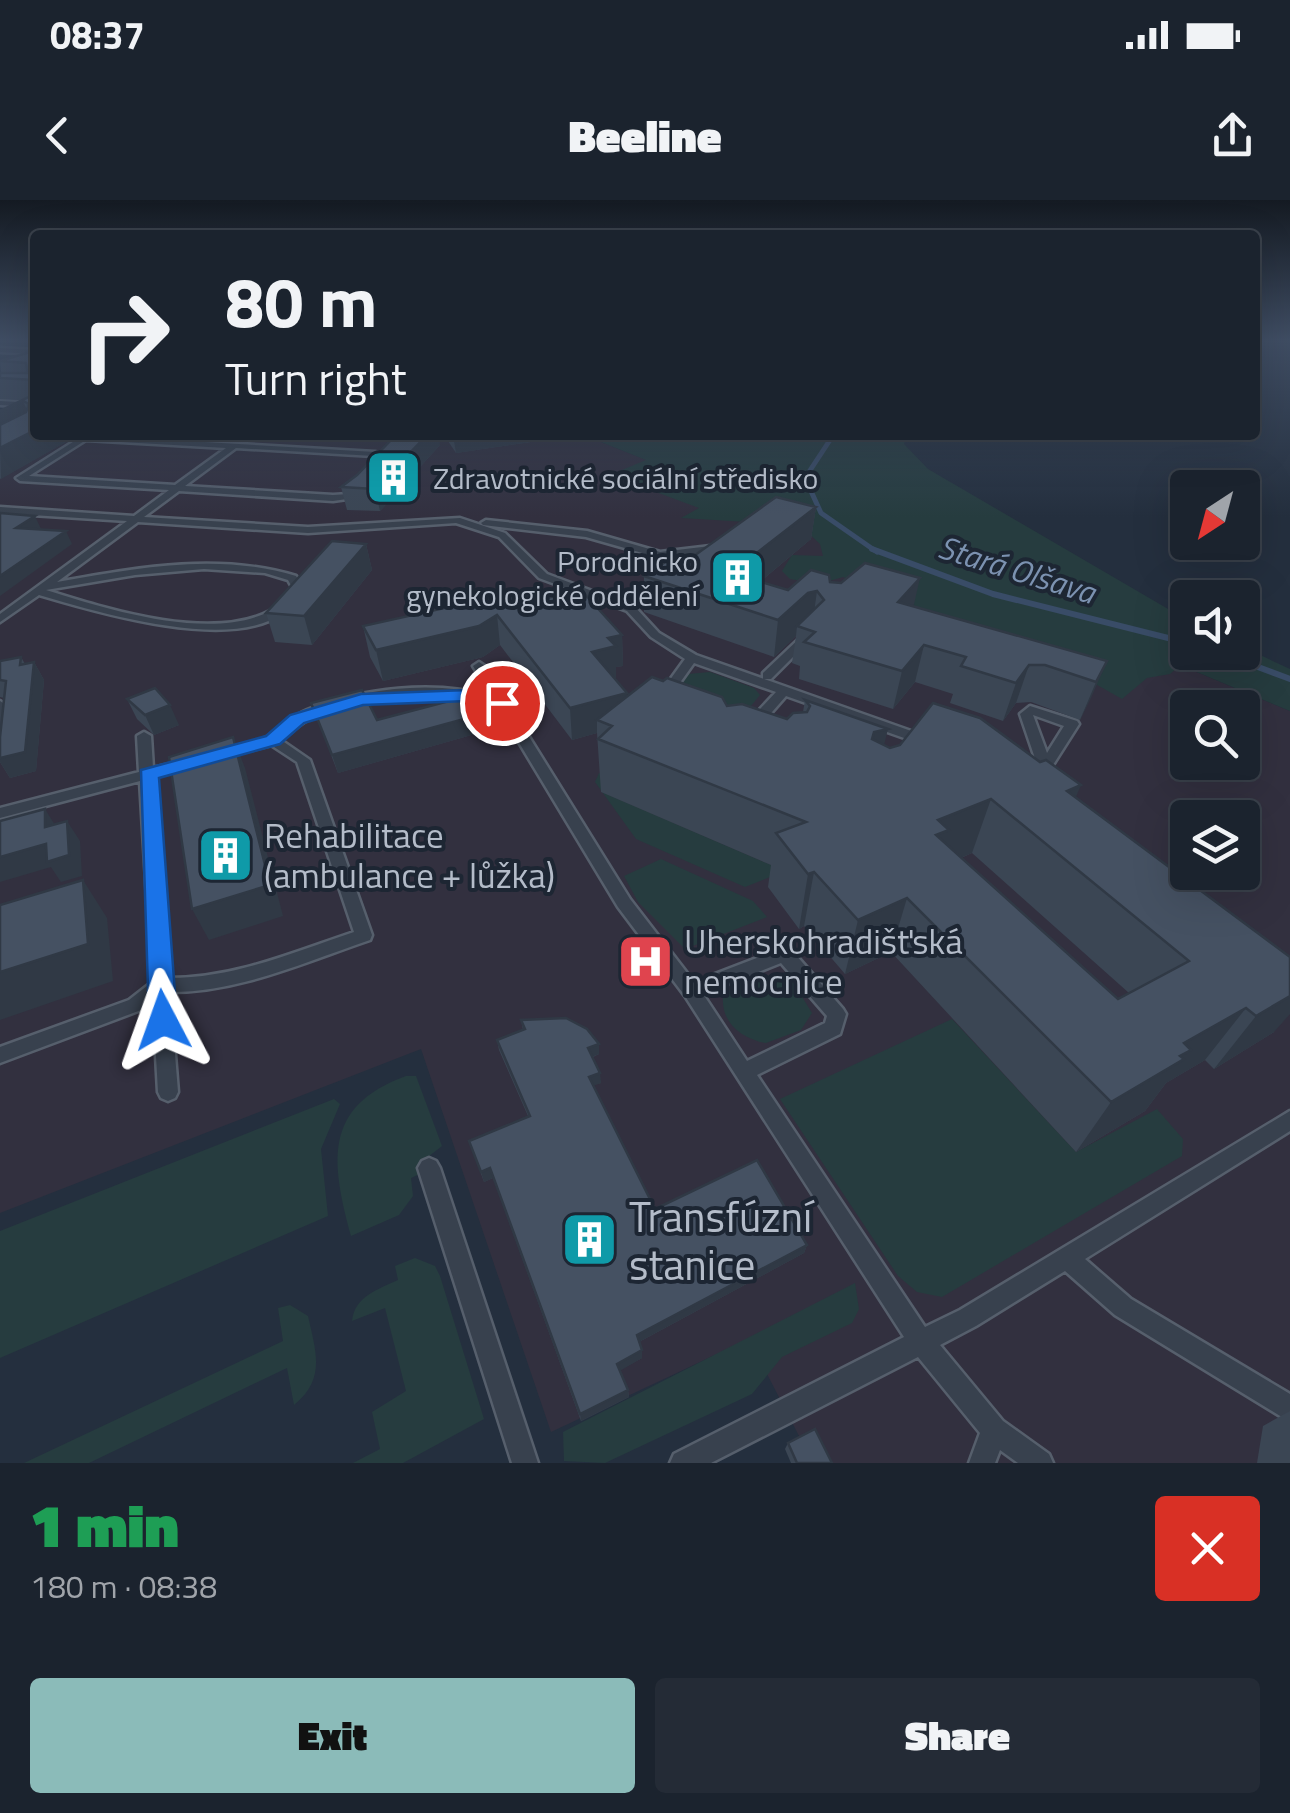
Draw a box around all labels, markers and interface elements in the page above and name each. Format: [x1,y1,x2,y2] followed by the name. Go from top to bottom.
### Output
[50,6,145,64] text: 08:37
[568,101,722,169] text: Beeline
[30,108,85,163] icon: back
[1205,108,1260,163] icon: share
[225,248,378,354] text: 80 m
[60,270,190,400] icon: right
[225,344,407,412] text: Turn right
[364,448,424,508] building icon: Zdravotnické sociální středisko
[433,455,818,501] place label: Zdravotnické sociální středisko
[1170,470,1260,560] north arrow
[1170,470,1260,890] map controls
[933,522,1103,616] water label: Stará Olšava
[406,538,700,618] place label: Porodnicko gynekologické oddělení
[707,548,767,608] building icon: Porodnicko gynekologické oddělení
[1170,580,1260,670] button: sound
[460,661,545,746] pin
[475,676,530,731] icon: arrive
[1170,690,1260,780] button: search
[1170,800,1260,890] button: layers
[264,808,555,902] place label: Rehabilitace (ambulance + lůžka)
[195,825,255,885] building icon: Rehabilitace (ambulance + lůžka)
[684,914,963,1008] place label: Uherskohradišťská nemocnice
[615,931,675,991] hospital icon: Uherskohradišťská nemocnice
[111,968,215,1072] position arrow
[629,1184,815,1296] place label: Transfúzní stanice
[560,1210,620,1270] building icon: Transfúzní stanice
[30,1479,179,1570] text: 1 min
[1155,1496,1260,1601] button: close
[30,1562,217,1610] text: 180 m · 08:38
[30,1678,635,1793] button: Exit
[655,1678,1260,1793] button: Share

